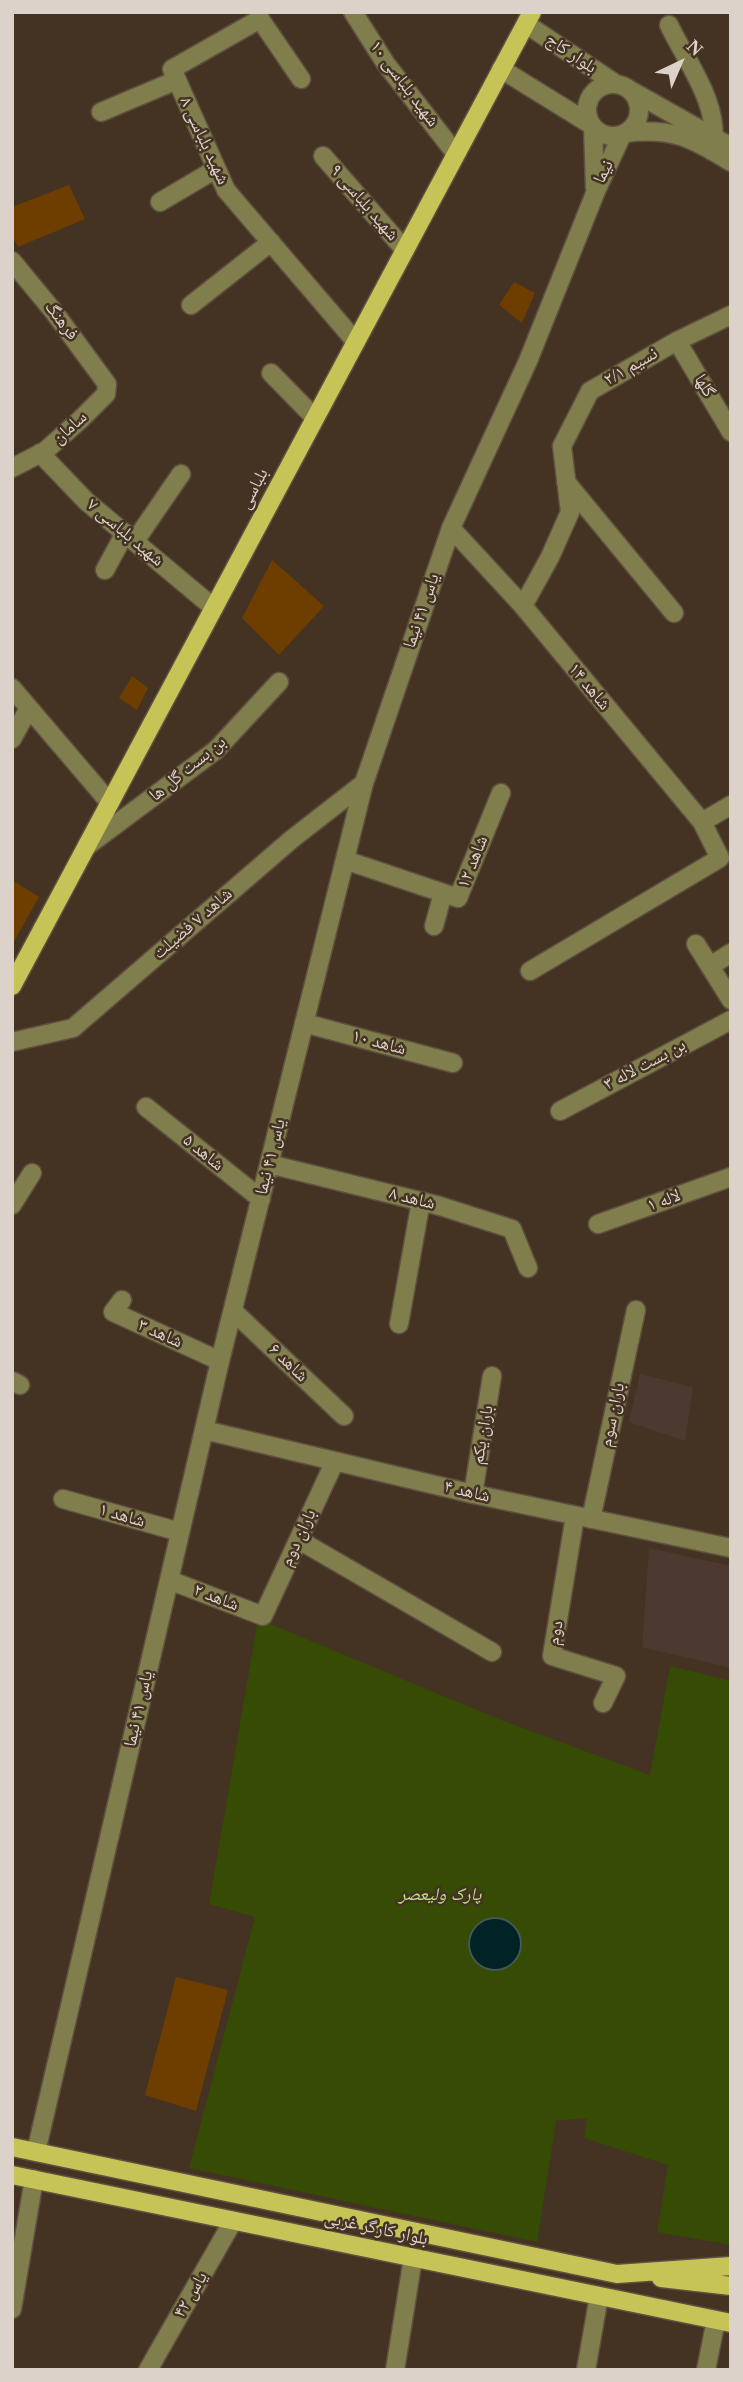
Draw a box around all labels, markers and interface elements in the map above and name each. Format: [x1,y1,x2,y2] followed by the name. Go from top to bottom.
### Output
[645,28,715,98] north arrow
[541,29,601,79] street label: بلوار کاج
[683,35,707,60] text: N
[365,37,443,131] street label: شهید بلباسی ١٠
[174,94,234,188] street label: شهید بلباسی ۸
[589,157,619,187] street label: نیما
[325,160,403,246] street label: شهید بلباسی ۹
[39,297,83,345] street label: فرهنگ
[600,343,662,391] street label: نسیم ۲/۱
[689,370,719,402] street label: گلها
[48,407,92,449] street label: سامان
[234,465,274,513] street label: بلباسی
[82,494,168,572] street label: شهید بلباسی ۷
[399,571,445,651] street label: یاس ۴۱ نیما
[563,659,615,715] street label: شاهد ۱۴
[145,732,231,806] street label: بن بست گل ها
[453,833,493,891] street label: شاهد ۱۲
[149,884,237,964] street label: شاهد ۷ فضیلت
[350,1025,408,1061] street label: شاهد ۱۰
[600,1034,690,1096] street label: بن بست لاله ۳
[251,1117,291,1197] street label: یاس ۴۱ نیما
[178,1130,228,1176] street label: شاهد ۵
[387,1183,437,1215] street label: شاهد ۸
[644,1185,684,1217] street label: لاله ۱
[134,1315,186,1353] street label: شاهد ۳
[264,1339,312,1387] street label: شاهد ۶
[596,1381,630,1449] street label: باران سوم
[467,1404,499,1466] street label: باران یکم
[442,1476,492,1508] street label: شاهد ۴
[97,1499,147,1533] street label: شاهد ۱
[276,1506,322,1570] street label: باران دوم
[190,1580,242,1616] street label: شاهد ۲
[543,1619,569,1647] street label: دوم
[120,1669,158,1749] street label: یاس ۴۱ نیما
[399,1884,481,1906] park label: پارک ولیعصر
[322,2207,430,2251] street label: بلوار کارگر غربی
[169,2268,213,2322] street label: یاس ۴۲

